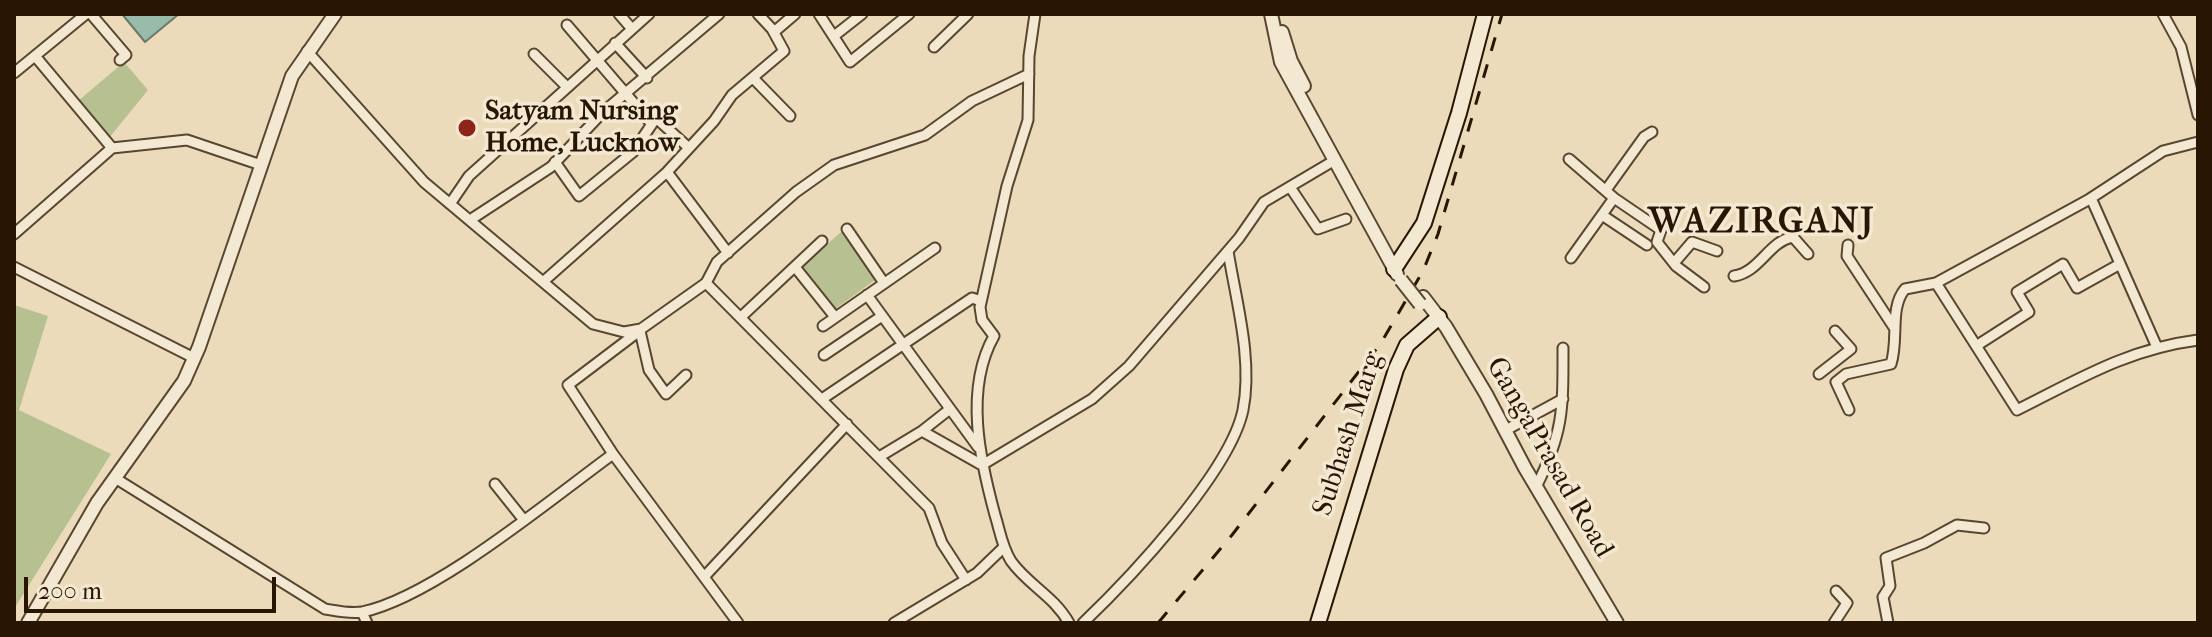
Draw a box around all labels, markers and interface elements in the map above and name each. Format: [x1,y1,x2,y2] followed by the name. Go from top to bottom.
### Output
[485,95,680,161] place label: Satyam Nursing Home, Lucknow
[456,117,478,139] marker: Satyam Nursing Home, Lucknow
[1648,201,1876,245] district label: WAZIRGANJ
[1307,348,1391,520] street label: Subhash Marg
[1478,352,1620,564] street label: GangaPrasad Road
[28,561,280,611] scale bar
[38,577,102,605] text: 200 m

